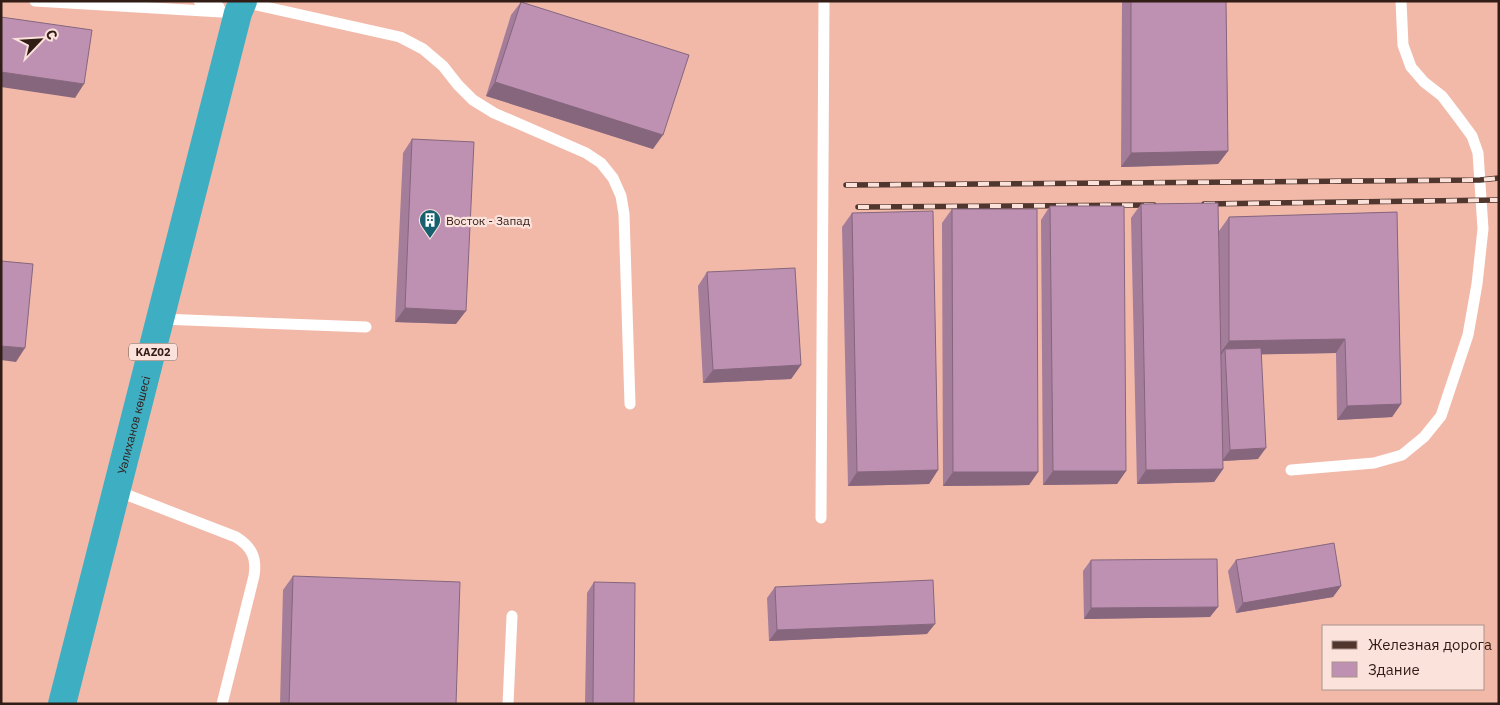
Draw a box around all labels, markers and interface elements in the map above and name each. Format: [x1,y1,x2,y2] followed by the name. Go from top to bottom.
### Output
[15,15,65,65] north arrow
[42,27,62,42] text: С
[418,208,442,239] building icon: Восток - Запад
[446,213,530,228] place label: Восток - Запад
[129,344,177,361] road number: KАZ02
[113,374,153,476] street label: Уәлиханов көшесі
[1322,625,1485,690] legend
[1368,635,1492,654] text: Железная дорога
[1368,660,1420,679] text: Здание

